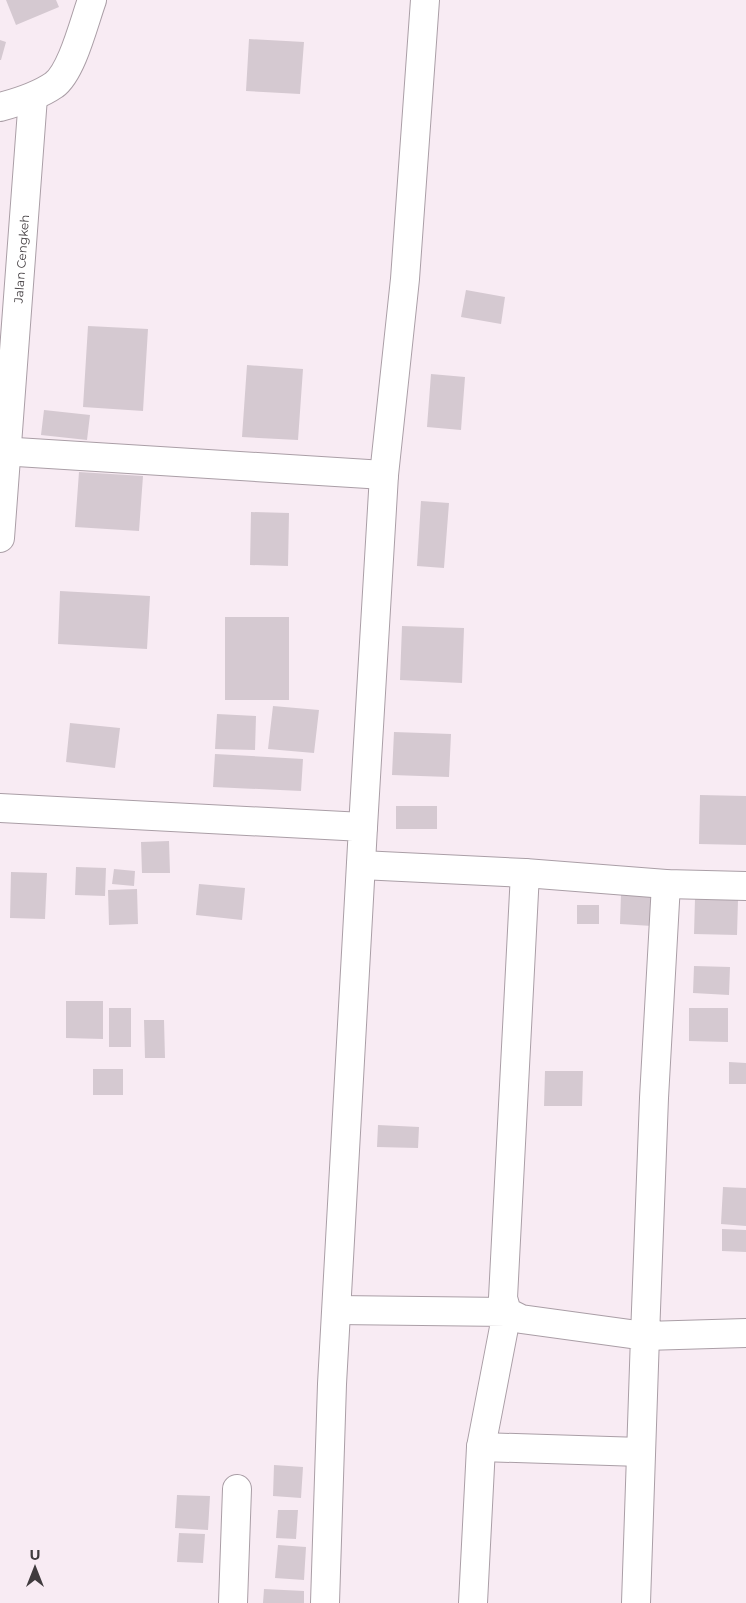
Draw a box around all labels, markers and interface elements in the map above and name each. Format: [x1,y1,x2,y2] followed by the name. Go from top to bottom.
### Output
[10,214,32,305] street label: Jalan Cengkeh
[10,1543,60,1593] north arrow
[29,1546,41,1564] text: U

